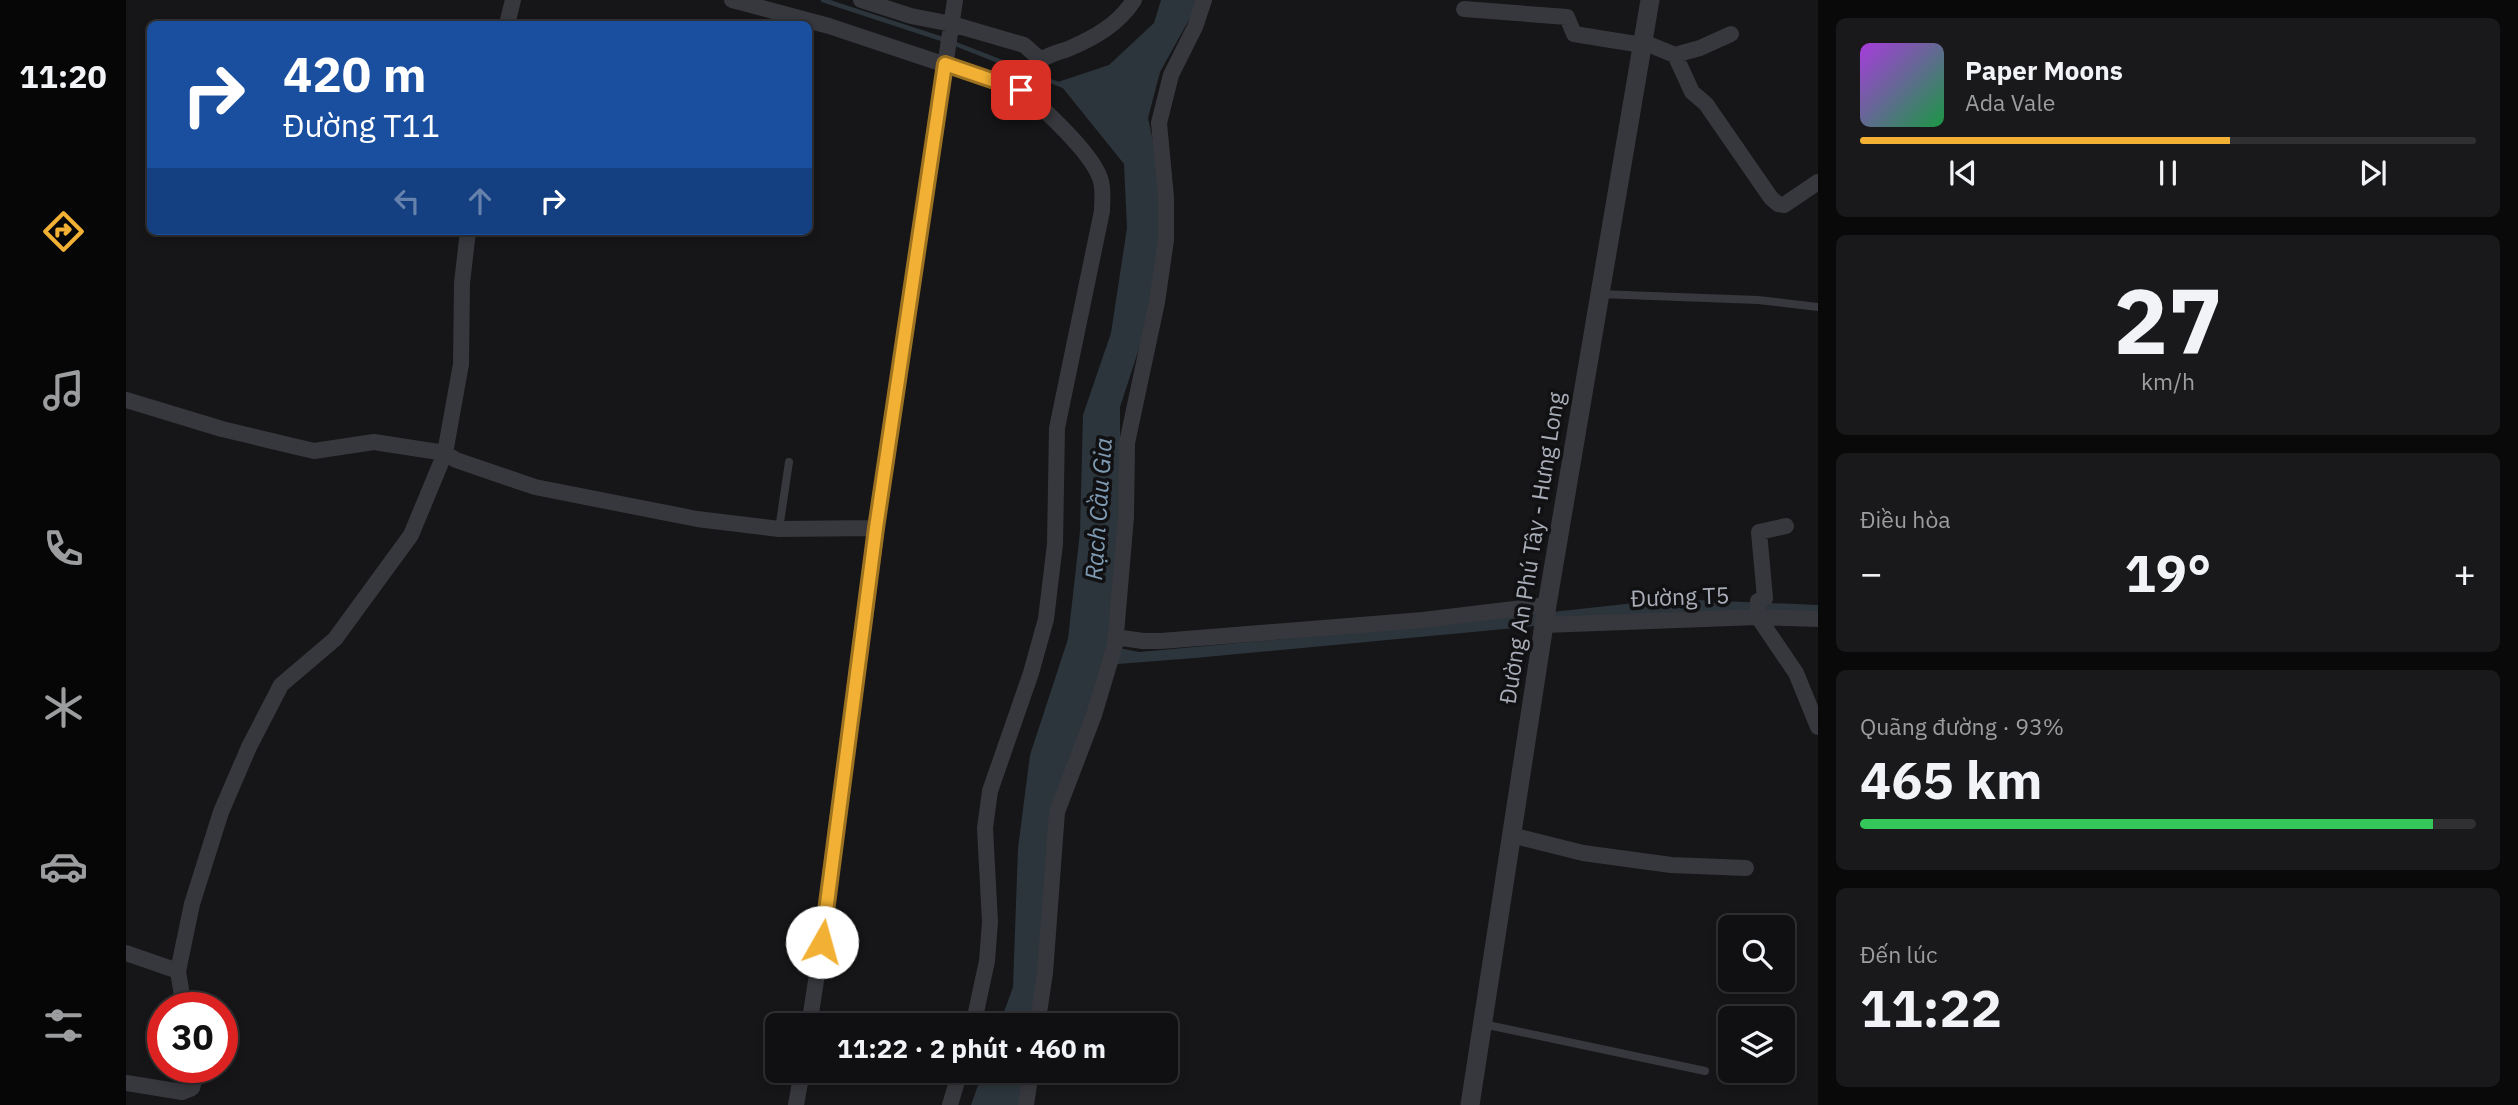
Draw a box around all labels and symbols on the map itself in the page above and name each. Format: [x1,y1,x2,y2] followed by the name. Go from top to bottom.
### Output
[991,60,1051,120] pin
[1492,390,1570,706] street label: Đường An Phú Tây - Hưng Long
[1077,437,1119,581] water label: Rạch Cầu Gia
[1630,579,1730,613] street label: Đường T5
[785,905,859,979] position arrow
[147,992,238,1083] speed limit sign: 30

